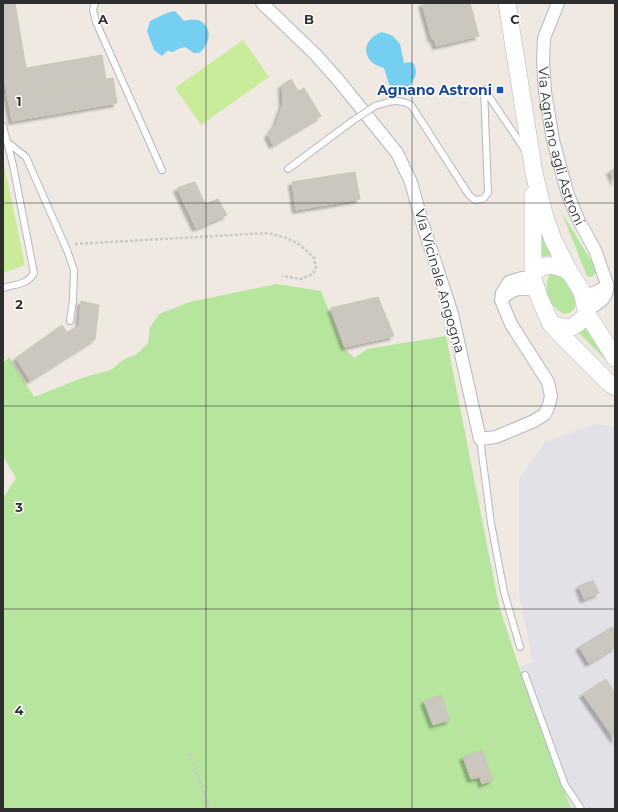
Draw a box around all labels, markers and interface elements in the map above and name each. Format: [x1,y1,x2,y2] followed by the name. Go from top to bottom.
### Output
[97,11,109,27] text: A
[304,11,314,27] text: B
[510,11,520,27] text: C
[534,66,589,229] street label: Via Agnano agli Astroni
[376,81,492,99] place label: Agnano Astroni
[495,85,505,95] marker: Agnano Astroni
[16,93,22,109] text: 1
[411,207,469,355] street label: Via Vicinale Angogna
[15,296,23,312] text: 2
[14,499,23,515] text: 3
[15,702,24,718] text: 4

